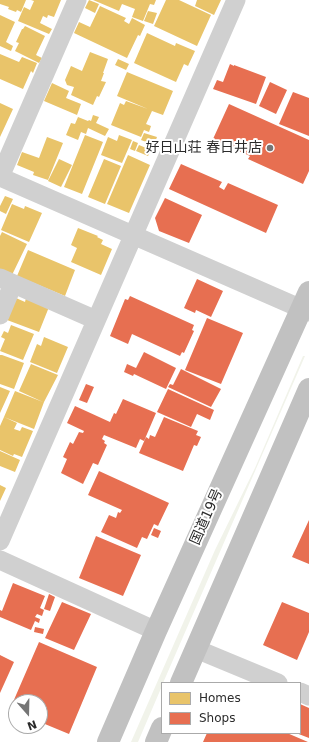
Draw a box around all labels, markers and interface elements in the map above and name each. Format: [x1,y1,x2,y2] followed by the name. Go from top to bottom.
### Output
[146,140,262,156] place label: 好日山荘 春日井店
[265,143,275,153] marker: 好日山荘 春日井店
[187,486,227,548] street label: 国道19号
[161,682,301,734] legend
[199,691,241,705] text: Homes
[8,694,48,734] north arrow
[199,711,235,725] text: Shops
[25,717,38,732] text: N

